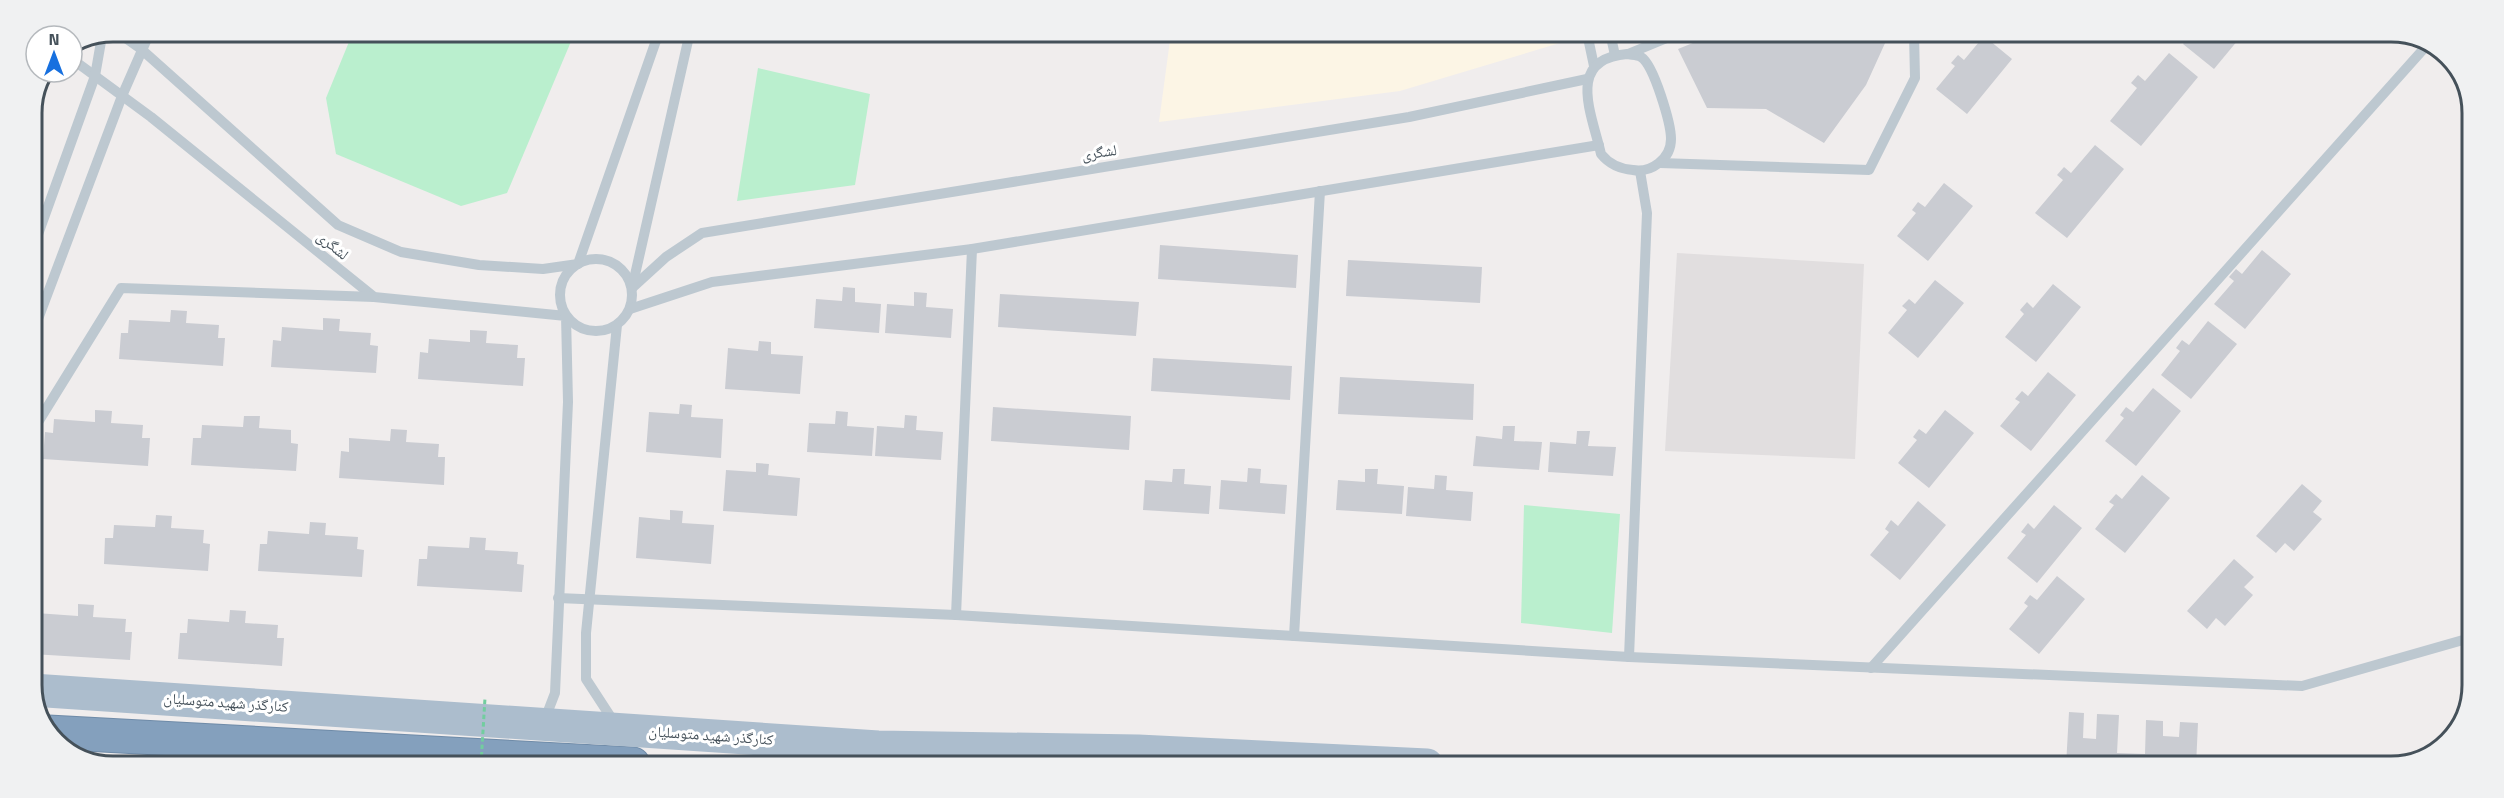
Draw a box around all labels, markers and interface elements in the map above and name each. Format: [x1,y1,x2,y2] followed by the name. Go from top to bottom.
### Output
[24,24,84,84] north arrow
[48,27,60,51] text: N
[1080,138,1118,166] street label: لشگری
[312,225,354,265] street label: لشگری
[163,686,289,718] street label: کنارگذر شهید متوسلیان
[648,719,774,751] street label: کنارگذر شهید متوسلیان

